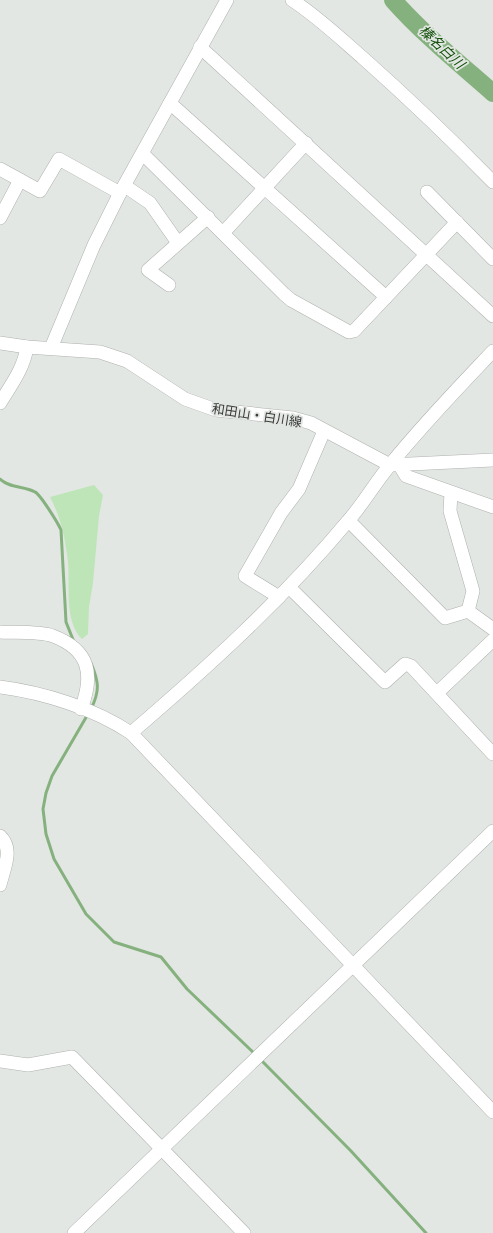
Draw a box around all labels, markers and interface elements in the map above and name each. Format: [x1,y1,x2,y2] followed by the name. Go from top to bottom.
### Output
[415,21,470,74] water label: 榛名白川
[211,400,303,430] street label: 和田山・白川線

